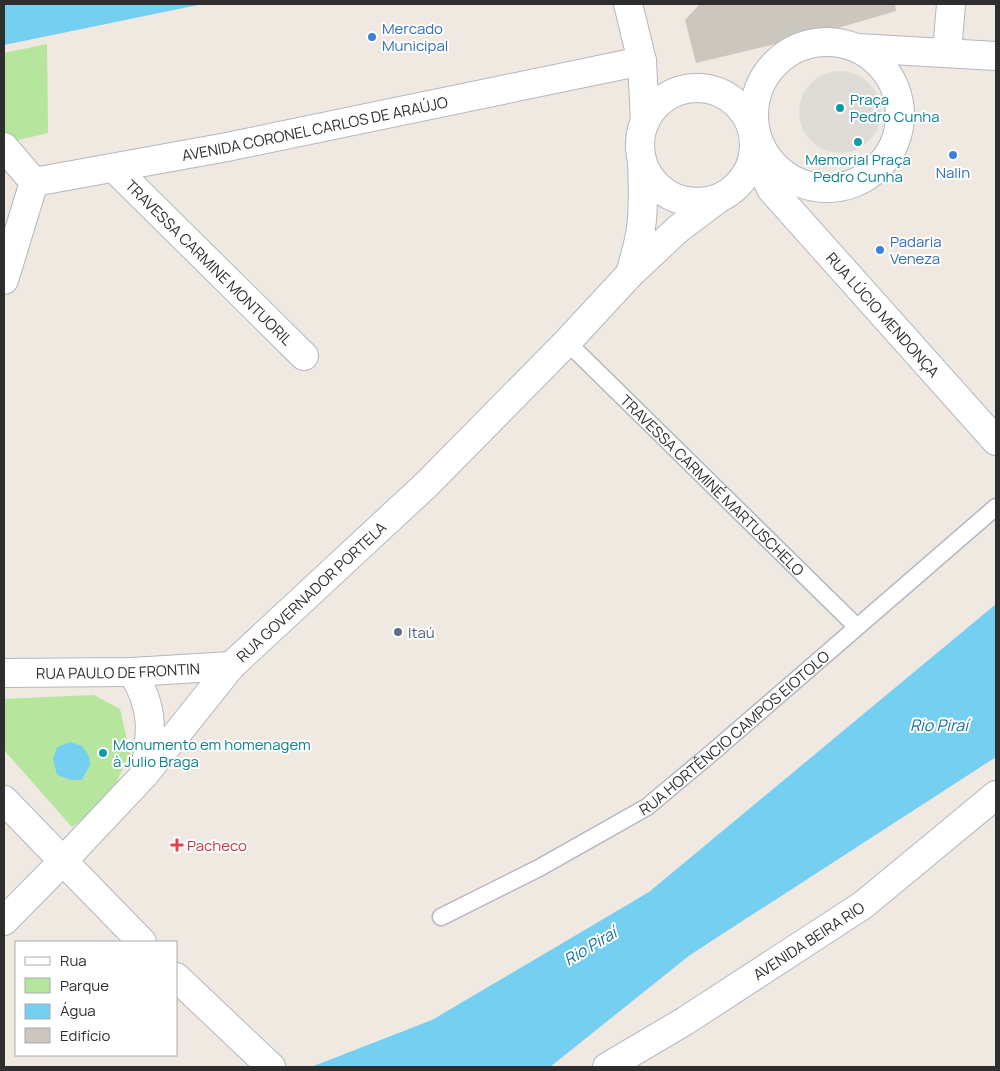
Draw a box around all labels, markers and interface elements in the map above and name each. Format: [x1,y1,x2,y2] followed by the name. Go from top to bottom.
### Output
[382,18,448,56] place label: Mercado Municipal
[366,31,378,43] marker: Mercado Municipal
[850,89,940,127] place label: Praça Pedro Cunha
[180,91,450,165] street label: AVENIDA CORONEL CARLOS DE ARAÚJO
[834,102,846,114] marker: Praça Pedro Cunha
[852,136,864,148] marker: Memorial Praça Pedro Cunha
[805,149,911,187] place label: Memorial Praça Pedro Cunha
[947,149,959,161] marker: Nalin
[936,162,970,183] place label: Nalin
[121,175,298,350] street label: TRAVESSA CARMINE MONTUORIL
[890,231,942,269] place label: Padaria Veneza
[874,244,886,256] marker: Padaria Veneza
[822,247,945,382] street label: RUA LÚCIO MENDONÇA
[616,390,809,580] street label: TRAVESSA CARMINÉ MARTUSCHELO
[232,516,391,667] street label: RUA GOVERNADOR PORTELA
[408,622,435,643] place label: Itaú
[392,626,404,638] marker: Itaú
[635,645,834,820] street label: RUA HORTÊNCIO CAMPOS EIOTOLO
[36,657,200,683] street label: RUA PAULO DE FRONTIN
[910,714,971,736] water label: Rio Piraí
[113,734,311,772] place label: Monumento em homenagem à Julio Braga
[97,747,109,759] marker: Monumento em homenagem à Julio Braga
[187,835,247,856] place label: Pacheco
[171,839,183,851] marker: Pacheco
[749,896,869,985] street label: AVENIDA BEIRA RIO
[559,920,623,970] water label: Rio Piraí
[15,941,178,1056] legend
[60,950,87,971] text: Rua
[60,975,109,996] text: Parque
[60,1000,96,1021] text: Água
[60,1025,111,1046] text: Edifício

